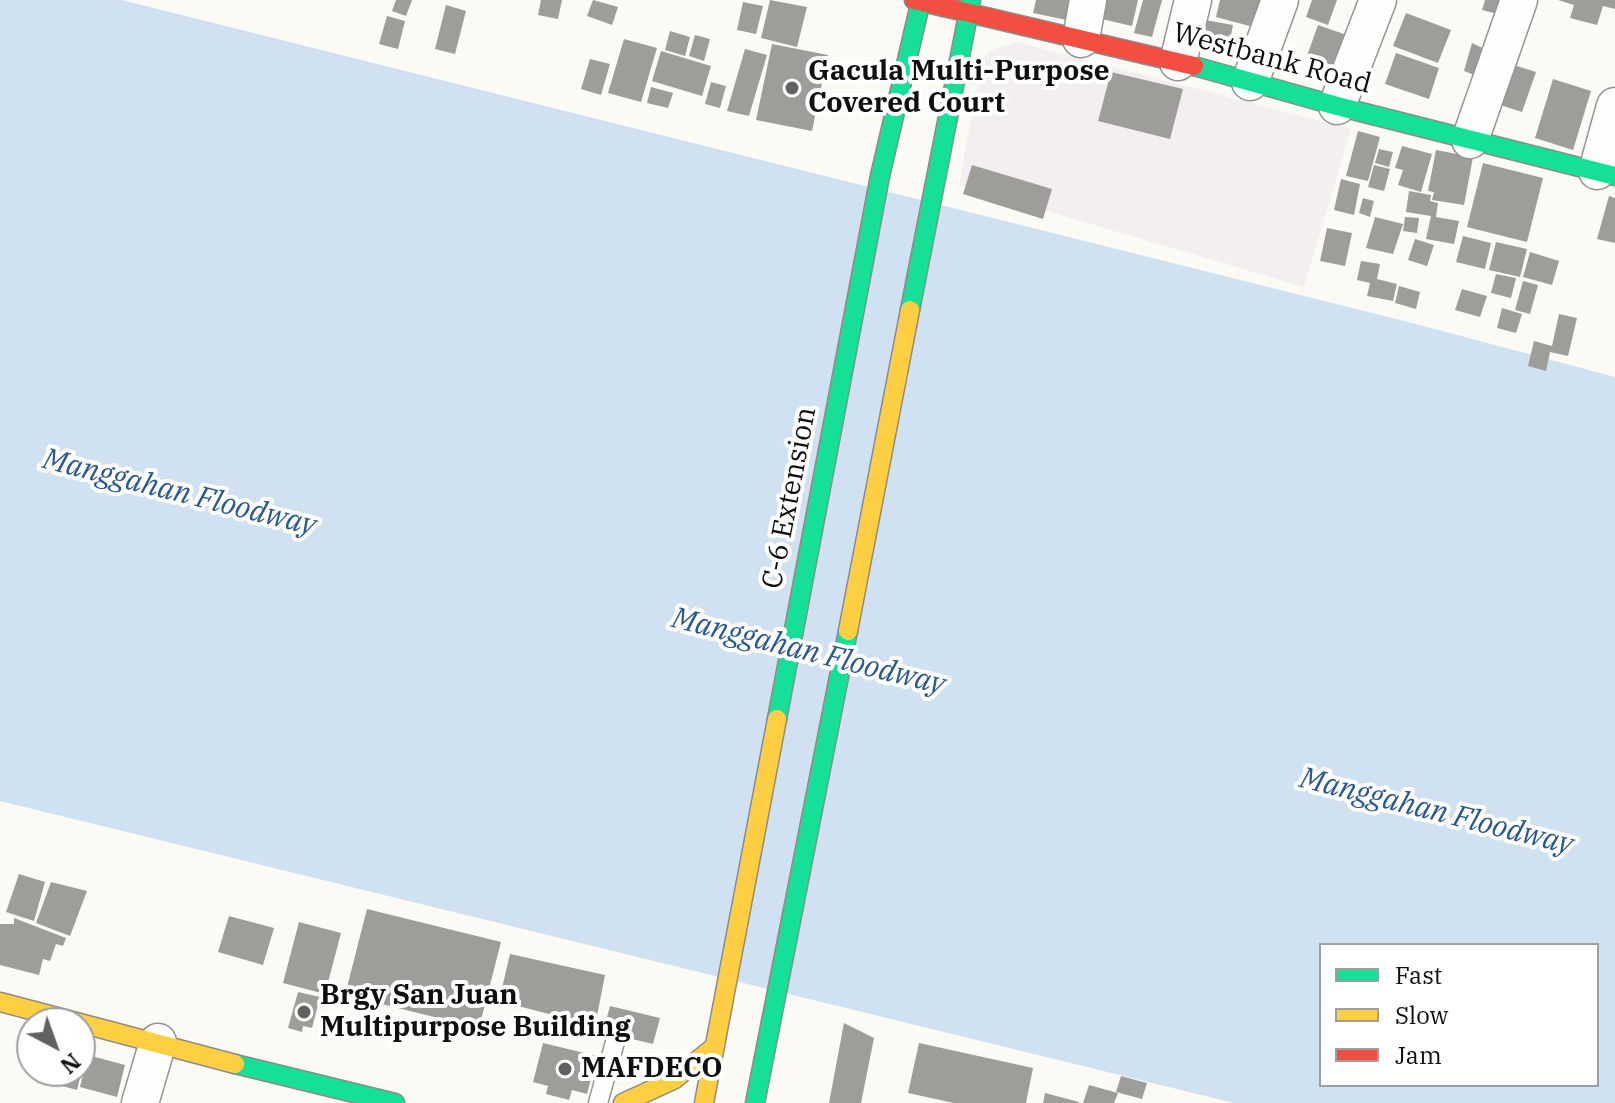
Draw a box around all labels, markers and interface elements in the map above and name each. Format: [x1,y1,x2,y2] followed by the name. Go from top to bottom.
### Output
[1169,16,1375,102] street label: Westbank Road
[808,55,1109,121] place label: Gacula Multi-Purpose Covered Court
[783,79,801,97] marker: Gacula Multi-Purpose Covered Court
[756,404,824,592] street label: C-6 Extension
[39,442,319,544] water label: Manggahan Floodway
[668,601,948,703] water label: Manggahan Floodway
[1296,761,1576,863] water label: Manggahan Floodway
[1319,943,1599,1087] legend
[1395,959,1442,991] text: Fast
[320,979,631,1045] place label: Brgy San Juan Multipurpose Building
[1395,999,1448,1031] text: Slow
[295,1003,313,1021] marker: Brgy San Juan Multipurpose Building
[16,1007,96,1087] north arrow
[1395,1039,1442,1071] text: Jam
[55,1047,87,1081] text: N
[581,1052,723,1086] place label: MAFDECO
[556,1060,574,1078] marker: MAFDECO

